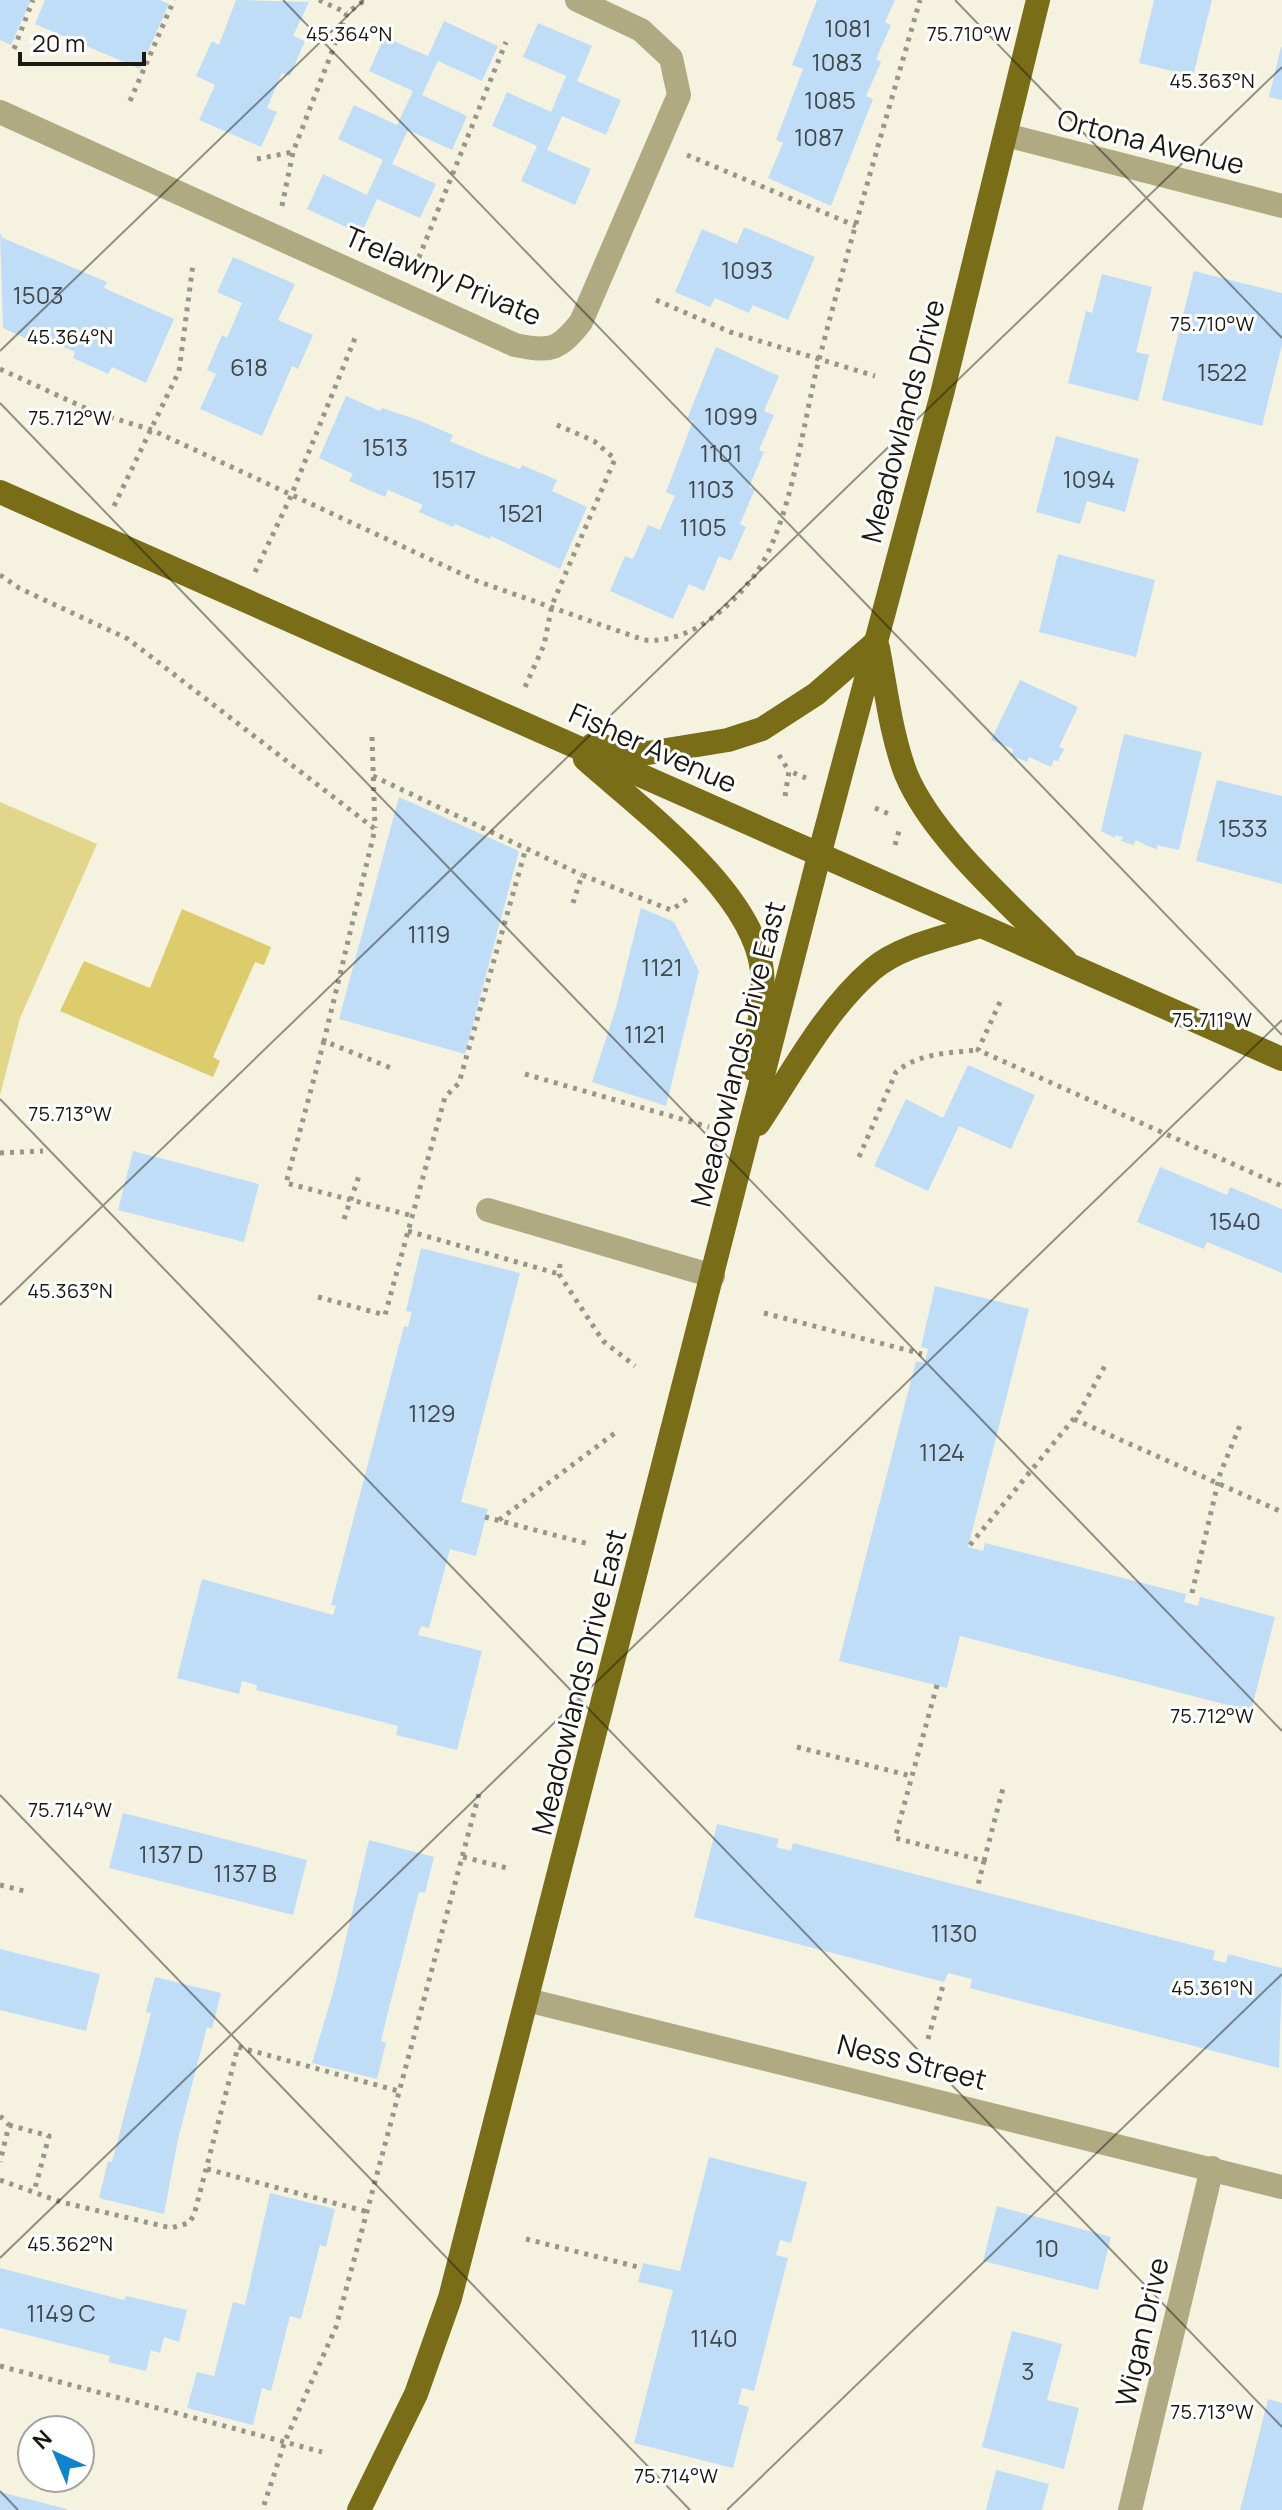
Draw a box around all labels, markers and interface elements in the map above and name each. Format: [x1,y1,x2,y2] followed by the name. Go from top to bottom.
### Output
[824,11,872,44] house number: 1081
[20,16,144,66] scale bar
[306,20,392,47] text: 45.364°N
[927,20,1011,47] text: 75.710°W
[32,26,85,59] text: 20 m
[811,45,863,78] house number: 1083
[1169,67,1255,94] text: 45.363°N
[804,83,856,116] house number: 1085
[1054,99,1249,183] street label: Ortona Avenue
[794,120,844,153] house number: 1087
[339,216,548,334] street label: Trelawny Private
[721,253,773,286] house number: 1093
[12,278,64,311] house number: 1503
[851,295,953,547] street label: Meadowlands Drive
[1170,310,1254,337] text: 75.710°W
[27,323,113,350] text: 45.364°N
[230,350,268,383] house number: 618
[1197,355,1247,388] house number: 1522
[704,399,758,432] house number: 1099
[28,404,112,431] text: 75.712°W
[362,430,408,463] house number: 1513
[700,436,742,469] house number: 1101
[432,462,476,495] house number: 1517
[1062,462,1116,495] house number: 1094
[688,472,734,505] house number: 1103
[498,496,544,529] house number: 1521
[679,510,727,543] house number: 1105
[564,693,743,801] street label: Fisher Avenue
[1218,811,1268,844] house number: 1533
[681,897,793,1210] street label: Meadowlands Drive East
[408,917,450,950] house number: 1119
[641,950,683,983] house number: 1121
[1172,1006,1252,1033] text: 75.711°W
[624,1017,666,1050] house number: 1121
[28,1100,112,1127] text: 75.713°W
[1209,1204,1261,1237] house number: 1540
[27,1277,113,1304] text: 45.363°N
[408,1396,456,1429] house number: 1129
[919,1435,965,1468] house number: 1124
[522,1525,634,1838] street label: Meadowlands Drive East
[1170,1702,1254,1729] text: 75.712°W
[28,1796,112,1823] text: 75.714°W
[139,1837,203,1870] house number: 1137 D
[213,1856,277,1889] house number: 1137 B
[931,1916,977,1949] house number: 1130
[1171,1974,1253,2001] text: 45.361°N
[834,2024,991,2098] street label: Ness Street
[27,2230,113,2257] text: 45.362°N
[1035,2231,1059,2264] house number: 10
[1105,2253,1177,2410] street label: Wigan Drive
[26,2296,96,2329] house number: 1149 C
[690,2321,738,2354] house number: 1140
[1021,2354,1035,2387] house number: 3
[1170,2398,1254,2425] text: 75.713°W
[16,2414,96,2494] north arrow
[26,2423,58,2456] text: N
[634,2462,718,2489] text: 75.714°W

